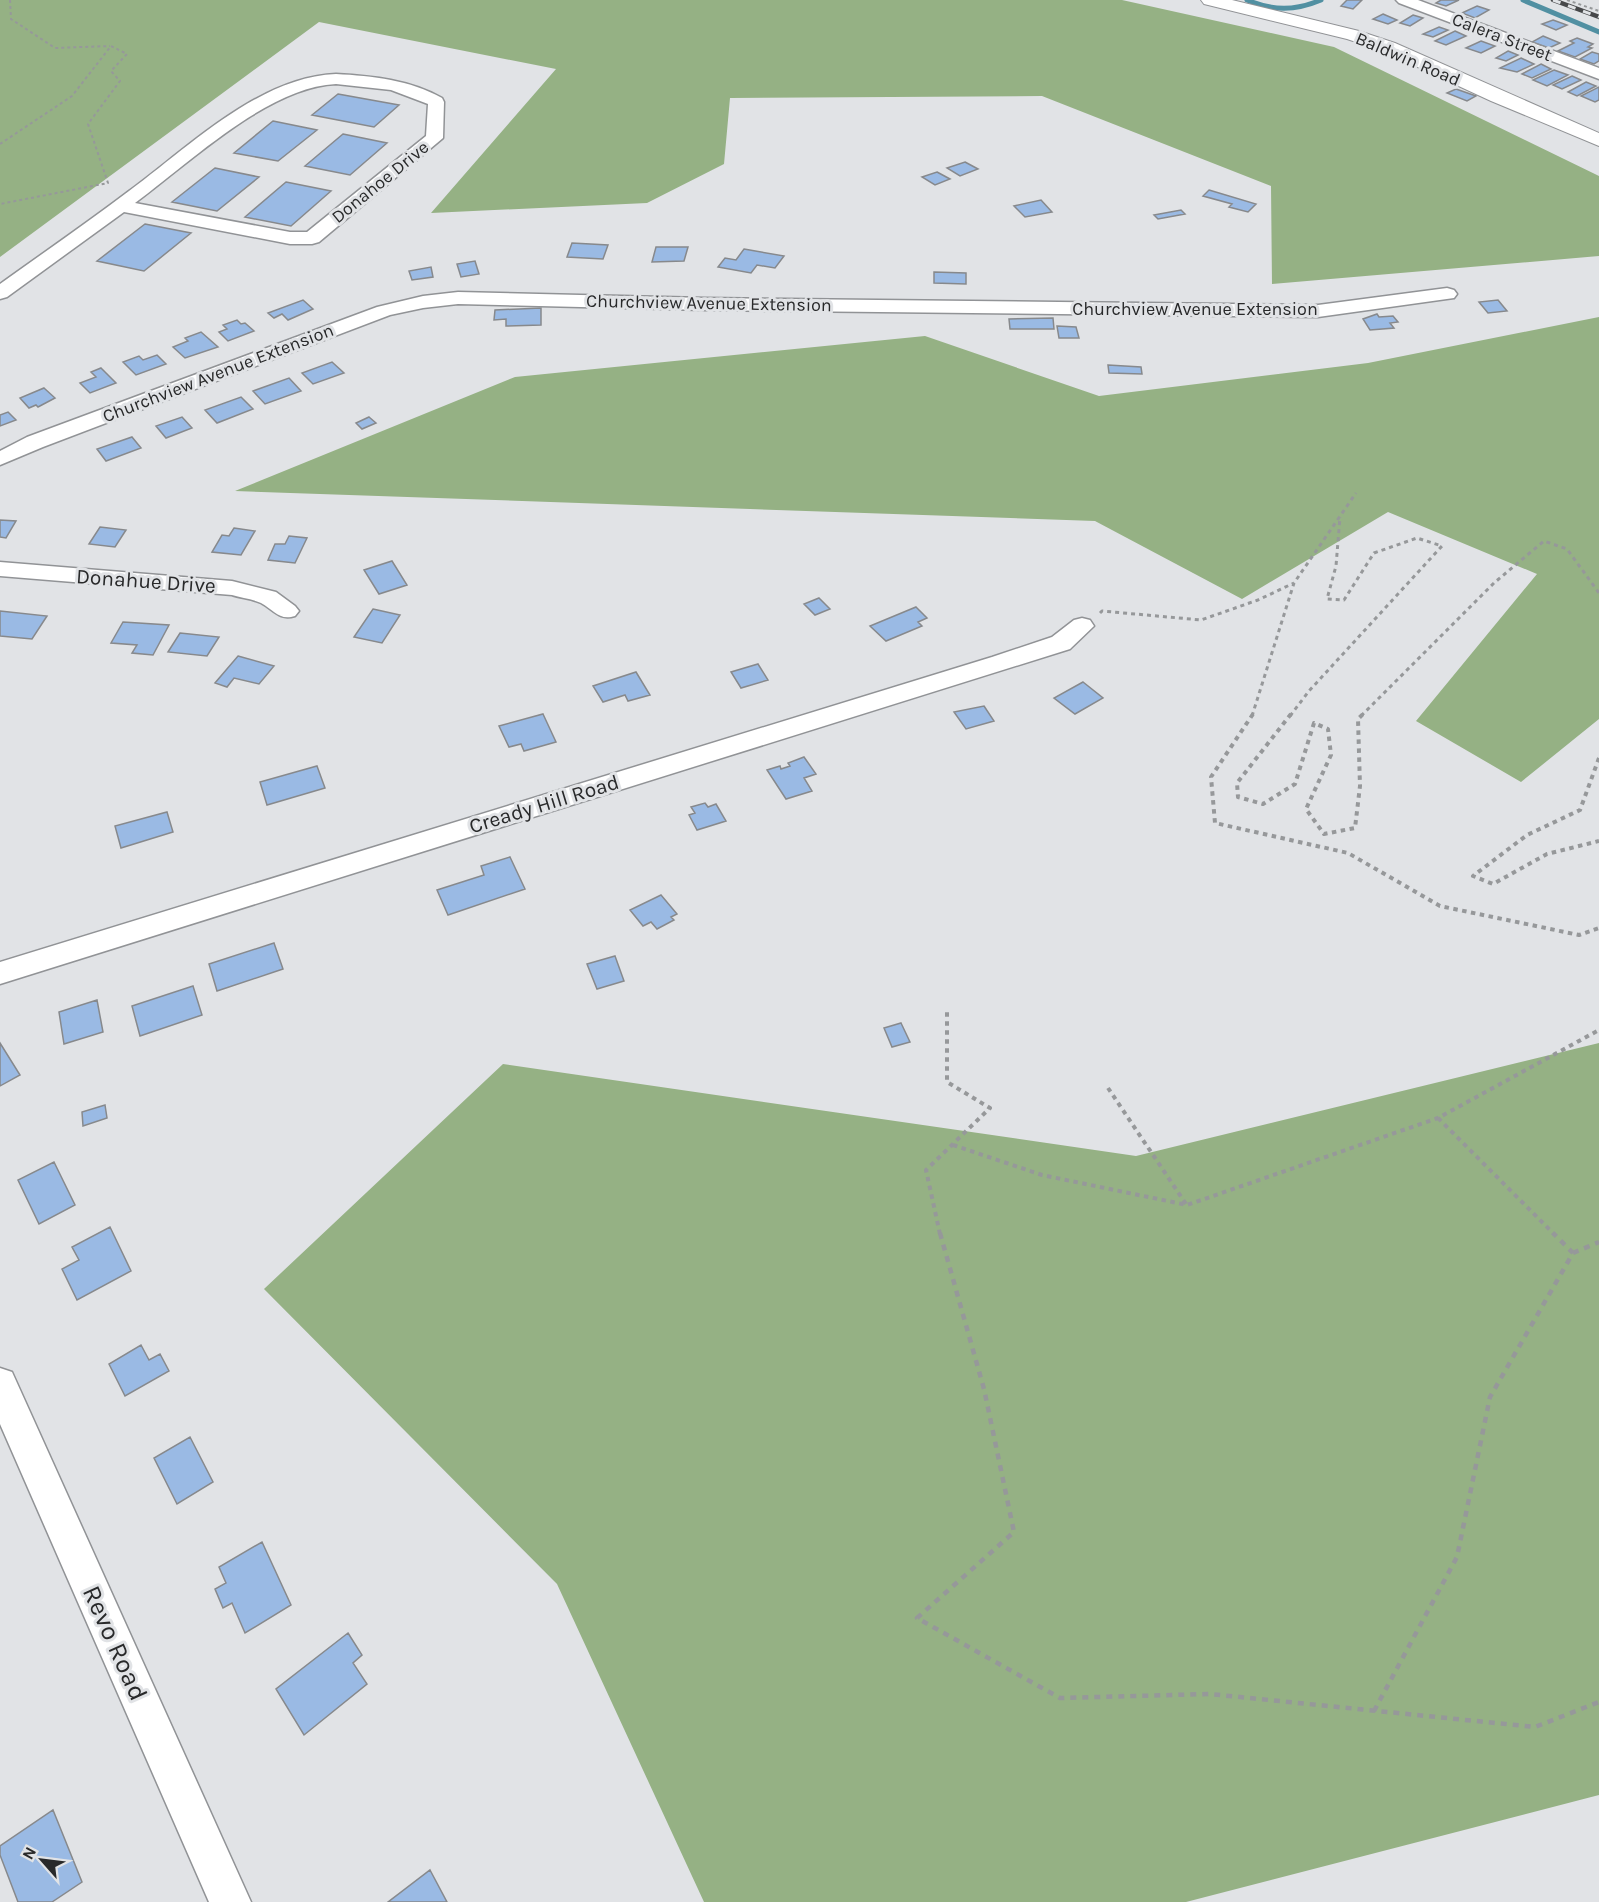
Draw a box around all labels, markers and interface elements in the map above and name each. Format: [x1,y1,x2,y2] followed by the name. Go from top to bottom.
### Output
[1449,8,1555,66] street label: Calera Street
[1352,27,1464,91] street label: Baldwin Road
[327,136,433,228] street label: Donahoe Drive
[586,290,832,316] street label: Churchview Avenue Extension
[1072,298,1318,320] street label: Churchview Avenue Extension
[99,319,337,427] street label: Churchview Avenue Extension
[75,564,217,598] street label: Donahue Drive
[466,770,622,838] street label: Cready Hill Road
[76,1581,154,1705] street label: Revo Road
[12,1830,72,1890] north arrow
[18,1844,40,1863] text: N

